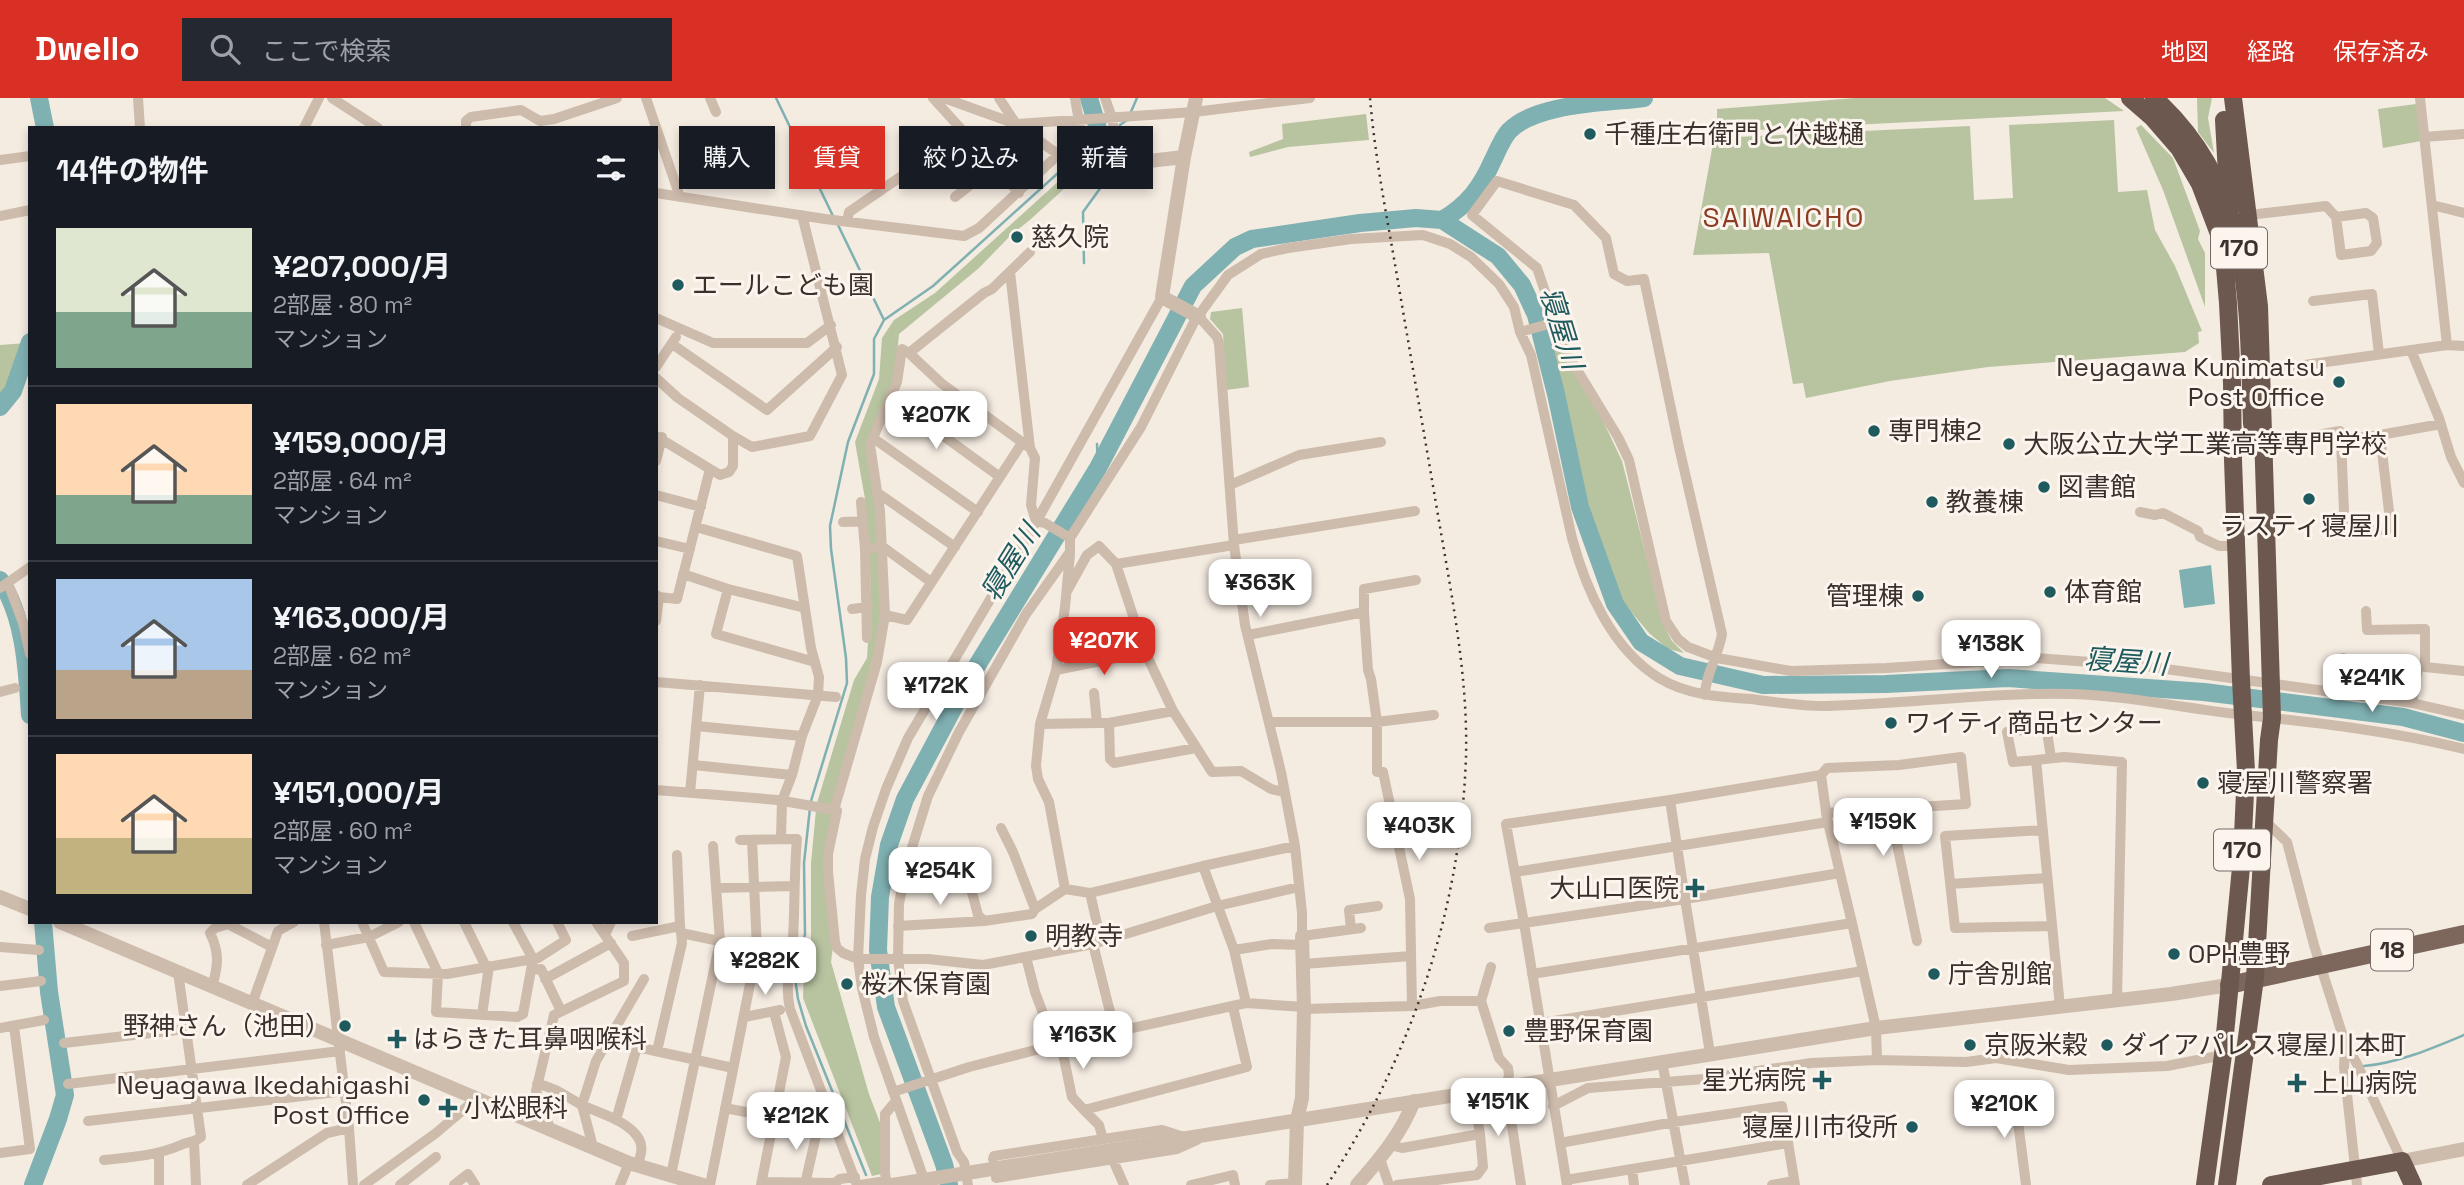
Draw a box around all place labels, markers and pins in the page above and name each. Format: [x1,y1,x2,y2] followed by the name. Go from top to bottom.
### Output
[1604,117,1864,151] place label: 千種庄右衛門と伏越樋
[1582,126,1598,142] marker: 千種庄右衛門と伏越樋
[1031,220,1109,254] place label: 慈久院
[1009,229,1025,245] marker: 慈久院
[692,268,874,302] place label: エールこども園
[670,277,686,293] marker: エールこども園
[2056,350,2325,414] place label: Neyagawa Kunimatsu Post Office
[2331,374,2347,390] marker: Neyagawa Kunimatsu Post Office
[887,392,985,451] pin: ¥207K
[1888,414,1982,448] place label: 専門棟2
[1866,423,1882,439] marker: 専門棟2
[2023,427,2387,461] place label: 大阪公立大学工業高等専門学校
[2001,436,2017,452] marker: 大阪公立大学工業高等専門学校
[2058,470,2136,504] place label: 図書館
[2036,479,2052,495] marker: 図書館
[1946,485,2024,519] place label: 教養棟
[2301,491,2317,507] marker: ラスティ寝屋川
[1924,494,1940,510] marker: 教養棟
[2219,509,2399,543] place label: ラスティ寝屋川
[1211,560,1309,619] pin: ¥363K
[2064,575,2142,609] place label: 体育館
[1826,579,1904,613] place label: 管理棟
[2042,584,2058,600] marker: 体育館
[1910,588,1926,604] marker: 管理棟
[1055,618,1153,677] pin: ¥207K
[1942,620,2040,680] pin: ¥138K
[2323,654,2421,714] pin: ¥241K
[887,662,985,722] pin: ¥172K
[1905,706,2163,740] place label: ワイティ商品センター
[1883,715,1899,731] marker: ワイティ商品センター
[2217,766,2373,800] place label: 寝屋川警察署
[2195,775,2211,791] marker: 寝屋川警察署
[1834,798,1932,858] pin: ¥159K
[1370,802,1468,862] pin: ¥403K
[891,848,989,907] pin: ¥254K
[1549,871,1679,905] place label: 大山口医院
[1685,878,1705,898] marker: 大山口医院
[1045,919,1123,953] place label: 明教寺
[1023,928,1039,944] marker: 明教寺
[716,937,814,997] pin: ¥282K
[2188,937,2290,971] place label: OPH豊野
[2166,946,2182,962] marker: OPH豊野
[1948,957,2052,991] place label: 庁舎別館
[1926,966,1942,982] marker: 庁舎別館
[861,967,991,1001] place label: 桜木保育園
[839,976,855,992] marker: 桜木保育園
[123,1009,331,1043] place label: 野神さん（池田）
[1034,1012,1132,1071] pin: ¥163K
[1523,1014,1653,1048] place label: 豊野保育園
[337,1018,353,1034] marker: 野神さん（池田）
[413,1022,647,1056] place label: はらきた耳鼻咽喉科
[1501,1023,1517,1039] marker: 豊野保育園
[1984,1028,2088,1062] place label: 京阪米穀
[2121,1028,2406,1062] place label: ダイアパレス寝屋川本町
[387,1029,407,1049] marker: はらきた耳鼻咽喉科
[1962,1037,1978,1053] marker: 京阪米穀
[2099,1037,2115,1053] marker: ダイアパレス寝屋川本町
[1702,1063,1806,1097] place label: 星光病院
[2313,1066,2417,1100] place label: 上山病院
[117,1068,410,1132] place label: Neyagawa Ikedahigashi Post Office
[1812,1070,1832,1090] marker: 星光病院
[2287,1073,2307,1093] marker: 上山病院
[1449,1079,1547,1138] pin: ¥151K
[1955,1080,2053,1140] pin: ¥210K
[464,1091,568,1125] place label: 小松眼科
[416,1092,432,1108] marker: Neyagawa Ikedahigashi Post Office
[747,1093,845,1152] pin: ¥212K
[438,1098,458,1118] marker: 小松眼科
[1742,1110,1898,1144] place label: 寝屋川市役所
[1904,1119,1920,1135] marker: 寝屋川市役所

